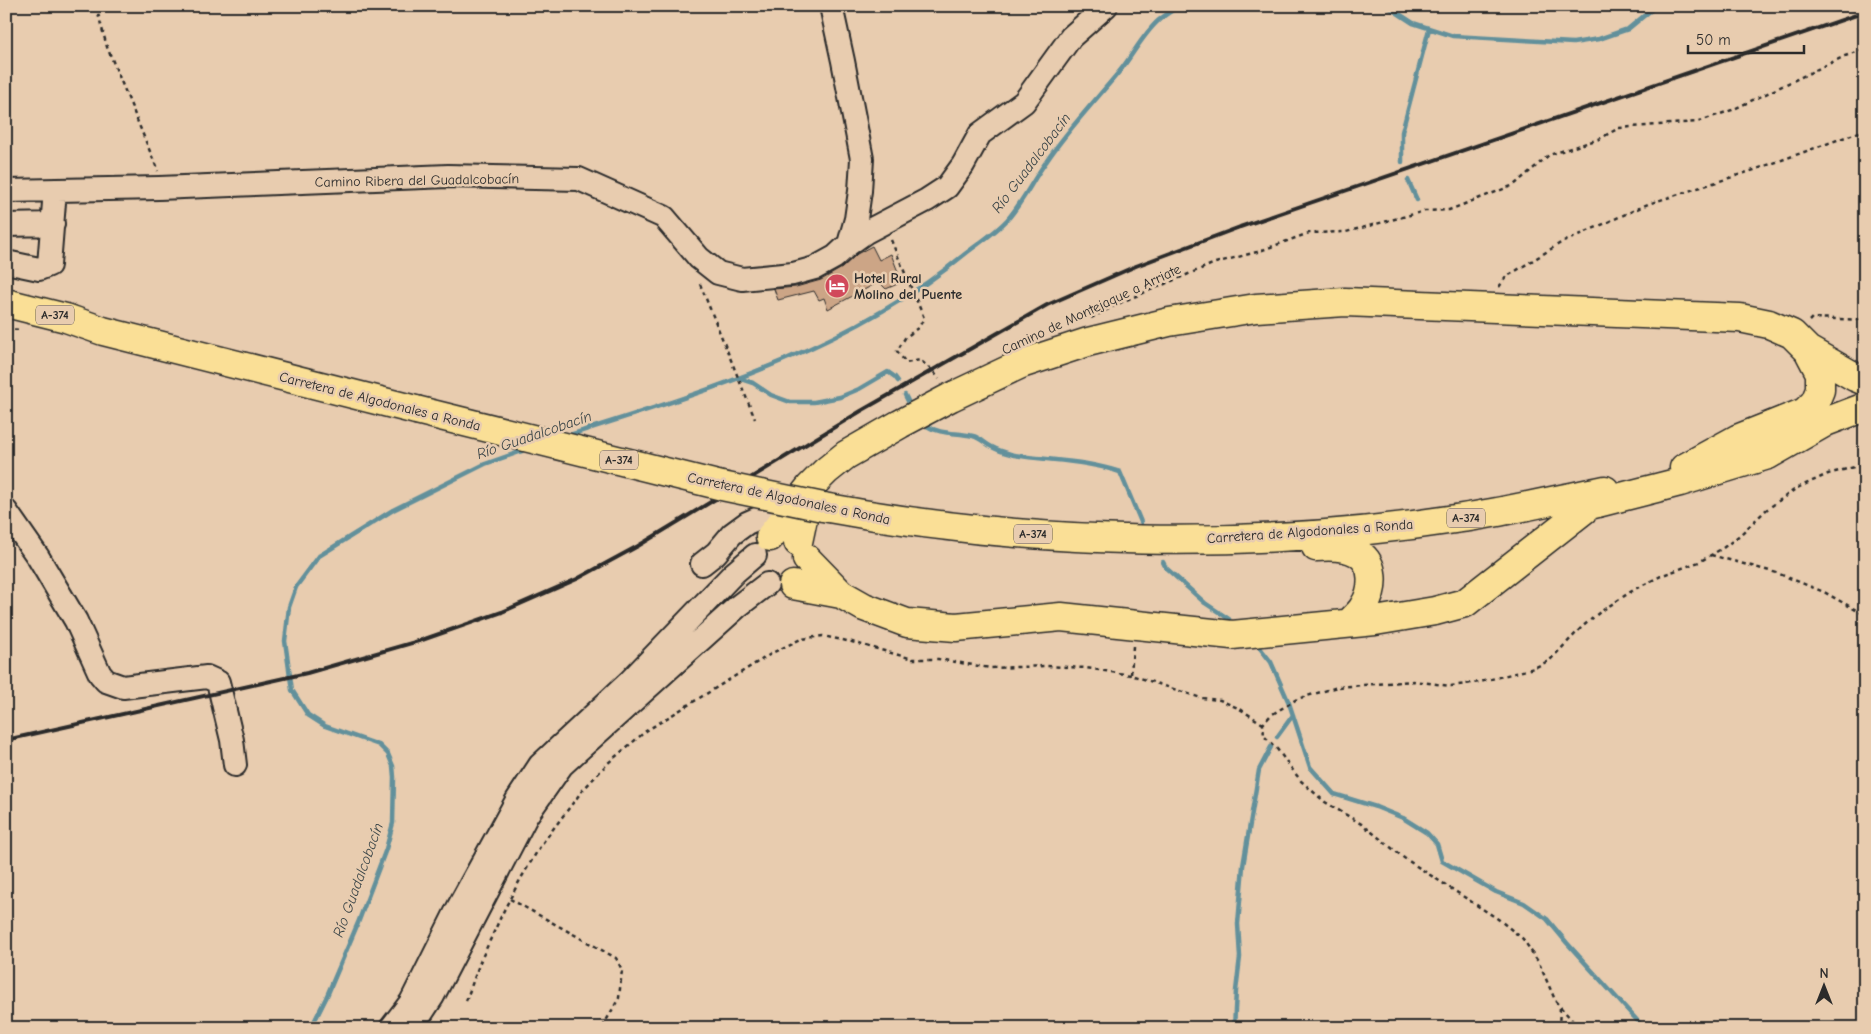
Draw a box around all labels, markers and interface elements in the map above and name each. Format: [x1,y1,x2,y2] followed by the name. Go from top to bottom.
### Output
[1688,22,1805,54] scale bar
[1696,31,1731,49] text: 50 m
[988,110,1074,216] water label: Río Guadalcobacín
[315,170,519,191] street label: Camino Ribera del Guadalcobacín
[999,260,1184,359] street label: Camino de Montejaque a Arriate
[854,270,962,303] place label: Hotel Rural Molino del Puente
[824,273,850,299] hotel icon: Hotel Rural Molino del Puente
[36,306,74,324] road number: A-374
[277,368,482,435] street label: Carretera de Algodonales a Ronda
[474,407,594,463] water label: Río Guadalcobacín
[600,450,638,470] road number: A-374
[686,469,892,528] street label: Carretera de Algodonales a Ronda
[1447,508,1485,528] road number: A-374
[1206,516,1414,547] street label: Carretera de Algodonales a Ronda
[1014,524,1052,544] road number: A-374
[329,820,387,940] water label: Río Guadalcobacín
[1798,962,1848,1012] north arrow
[1819,965,1829,982] text: N

